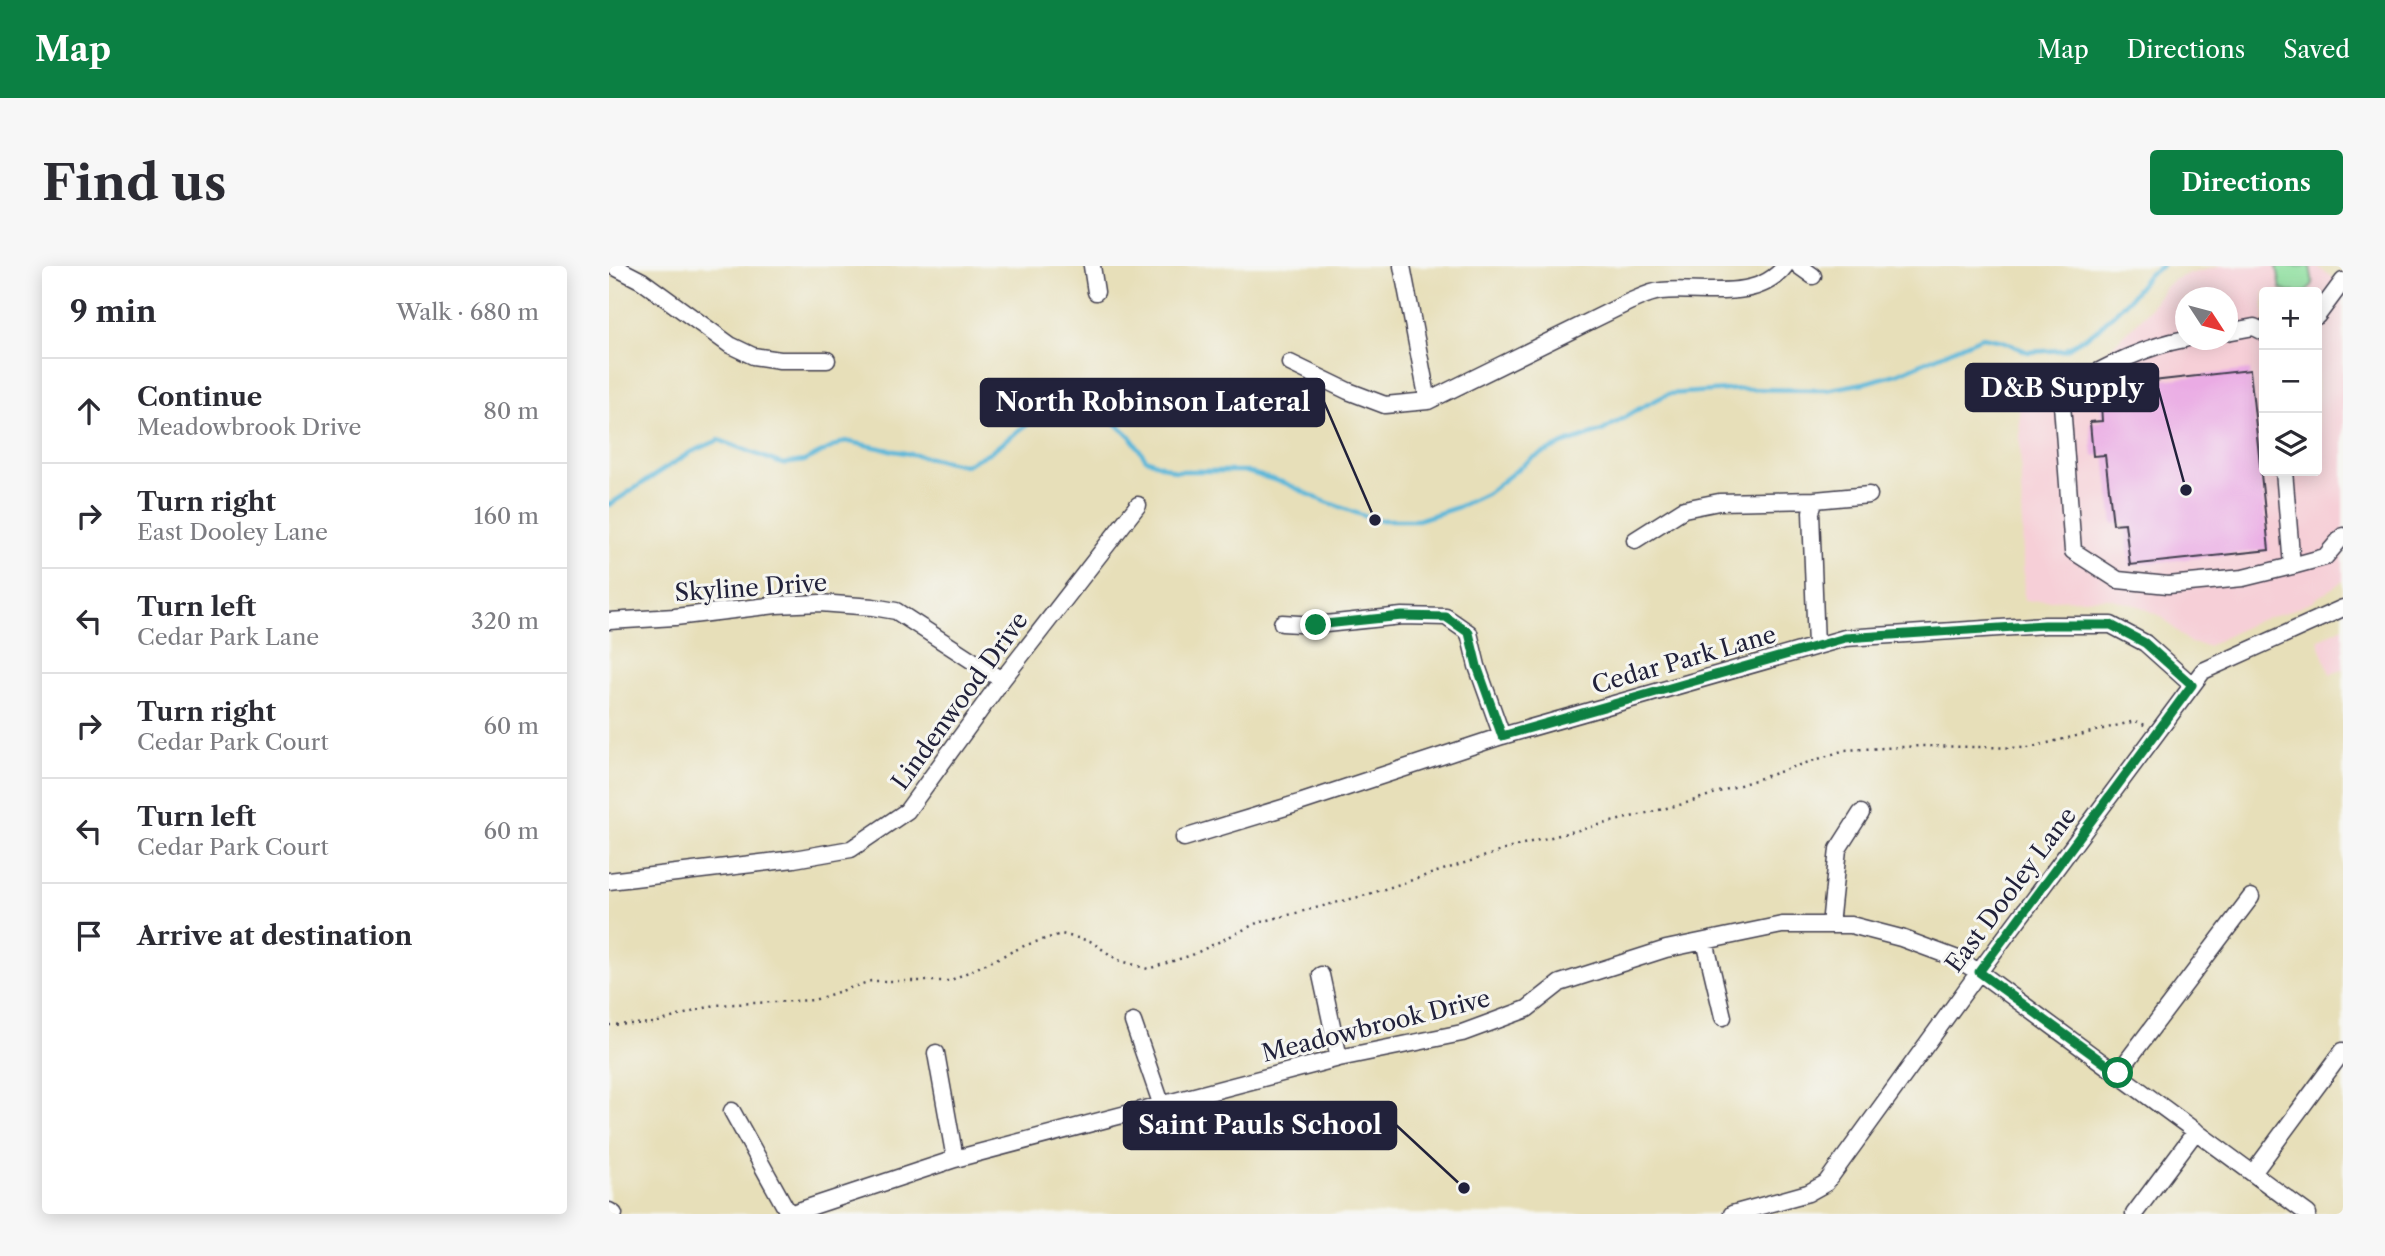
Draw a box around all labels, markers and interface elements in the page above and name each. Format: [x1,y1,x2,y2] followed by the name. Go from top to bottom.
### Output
[35,29,111,70] text: Map
[2037,35,2089,64] text: Map
[2127,35,2245,64] text: Directions
[2283,35,2350,64] text: Saved
[2150,150,2343,215] button: Directions
[42,152,226,213] text: Find us
[2175,287,2238,350] north arrow
[2259,287,2322,476] map controls
[2259,287,2322,350] button: +
[70,293,157,330] text: 9 min
[396,298,539,326] text: Walk · 680 m
[2259,350,2322,413] button: −
[1966,364,2158,411] callout: D&B Supply
[1980,372,2145,404] text: D&B Supply
[981,379,1324,426] callout: North Robinson Lateral
[137,381,262,413] text: Continue
[995,386,1311,418] text: North Robinson Lateral
[70,392,108,430] icon: ahead
[483,397,539,425] text: 80 m
[137,413,361,441] text: Meadowbrook Drive
[2259,413,2322,476] button: layers
[137,486,276,518] text: Turn right
[70,497,108,535] icon: right
[474,502,539,530] text: 160 m
[137,518,328,546] text: East Dooley Lane
[674,568,828,607] street label: Skyline Drive
[137,591,256,623] text: Turn left
[70,602,108,640] icon: left
[885,606,1034,795] street label: Lindenwood Drive
[471,607,539,635] text: 320 m
[1300,609,1331,640] route end
[1588,619,1779,700] street label: Cedar Park Lane
[137,623,319,651] text: Cedar Park Lane
[137,696,276,728] text: Turn right
[70,707,108,745] icon: right
[483,712,539,740] text: 60 m
[137,728,329,756] text: Cedar Park Court
[137,801,256,833] text: Turn left
[1939,801,2082,978] street label: East Dooley Lane
[70,812,108,850] icon: left
[483,817,539,845] text: 60 m
[137,833,329,861] text: Cedar Park Court
[70,917,108,955] icon: arrive
[137,920,412,952] text: Arrive at destination
[1259,983,1493,1068] street label: Meadowbrook Drive
[2102,1057,2133,1088] route start
[1124,1102,1396,1149] callout: Saint Pauls School
[1138,1109,1382,1141] text: Saint Pauls School

